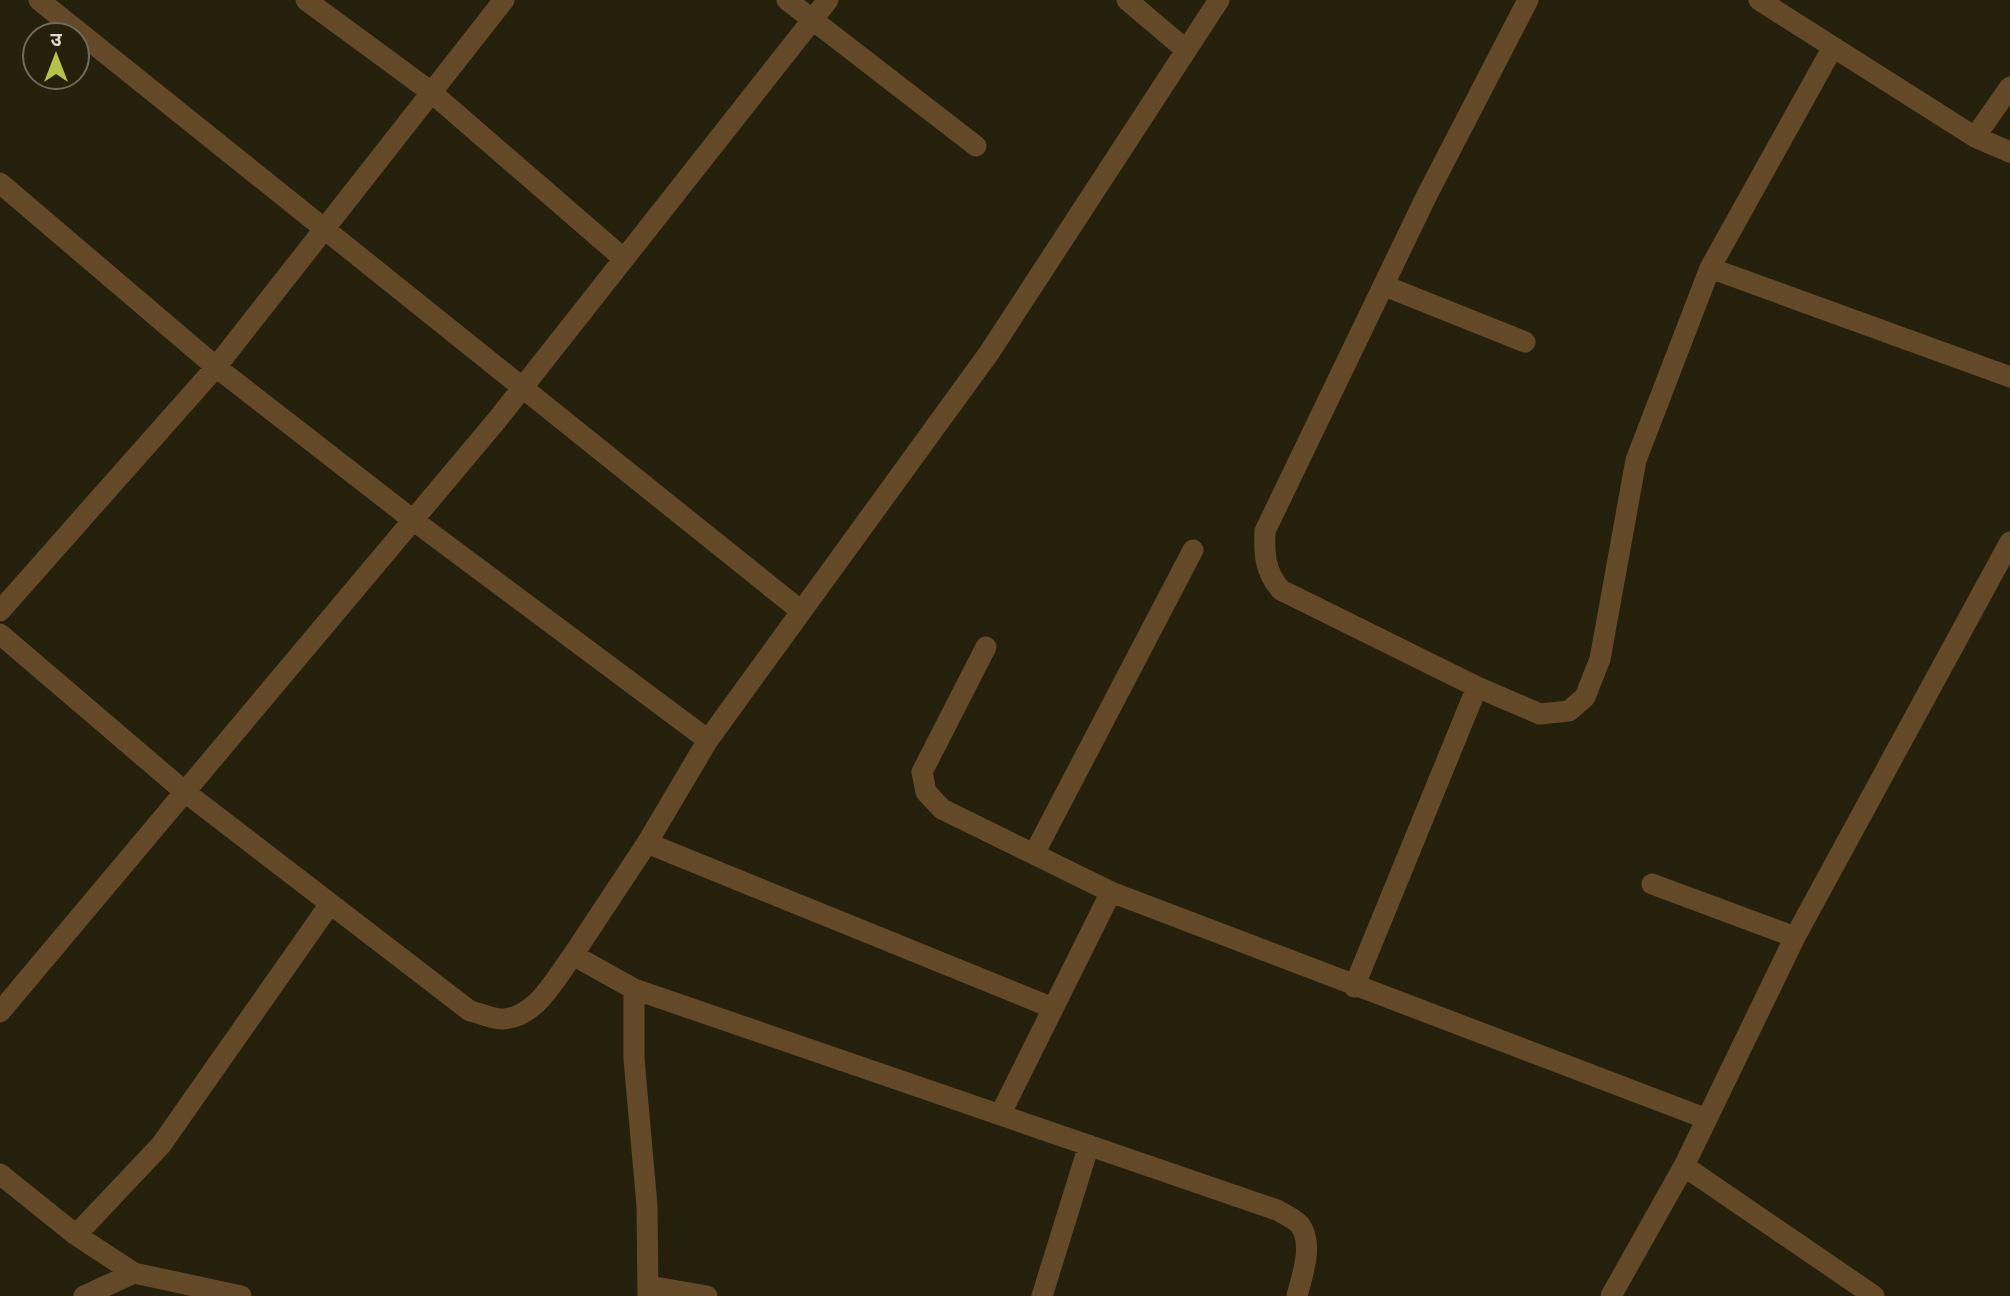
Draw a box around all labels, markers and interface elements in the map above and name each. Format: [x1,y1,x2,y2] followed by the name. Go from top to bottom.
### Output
[21,21,91,91] north arrow
[50,27,62,52] text: उ

